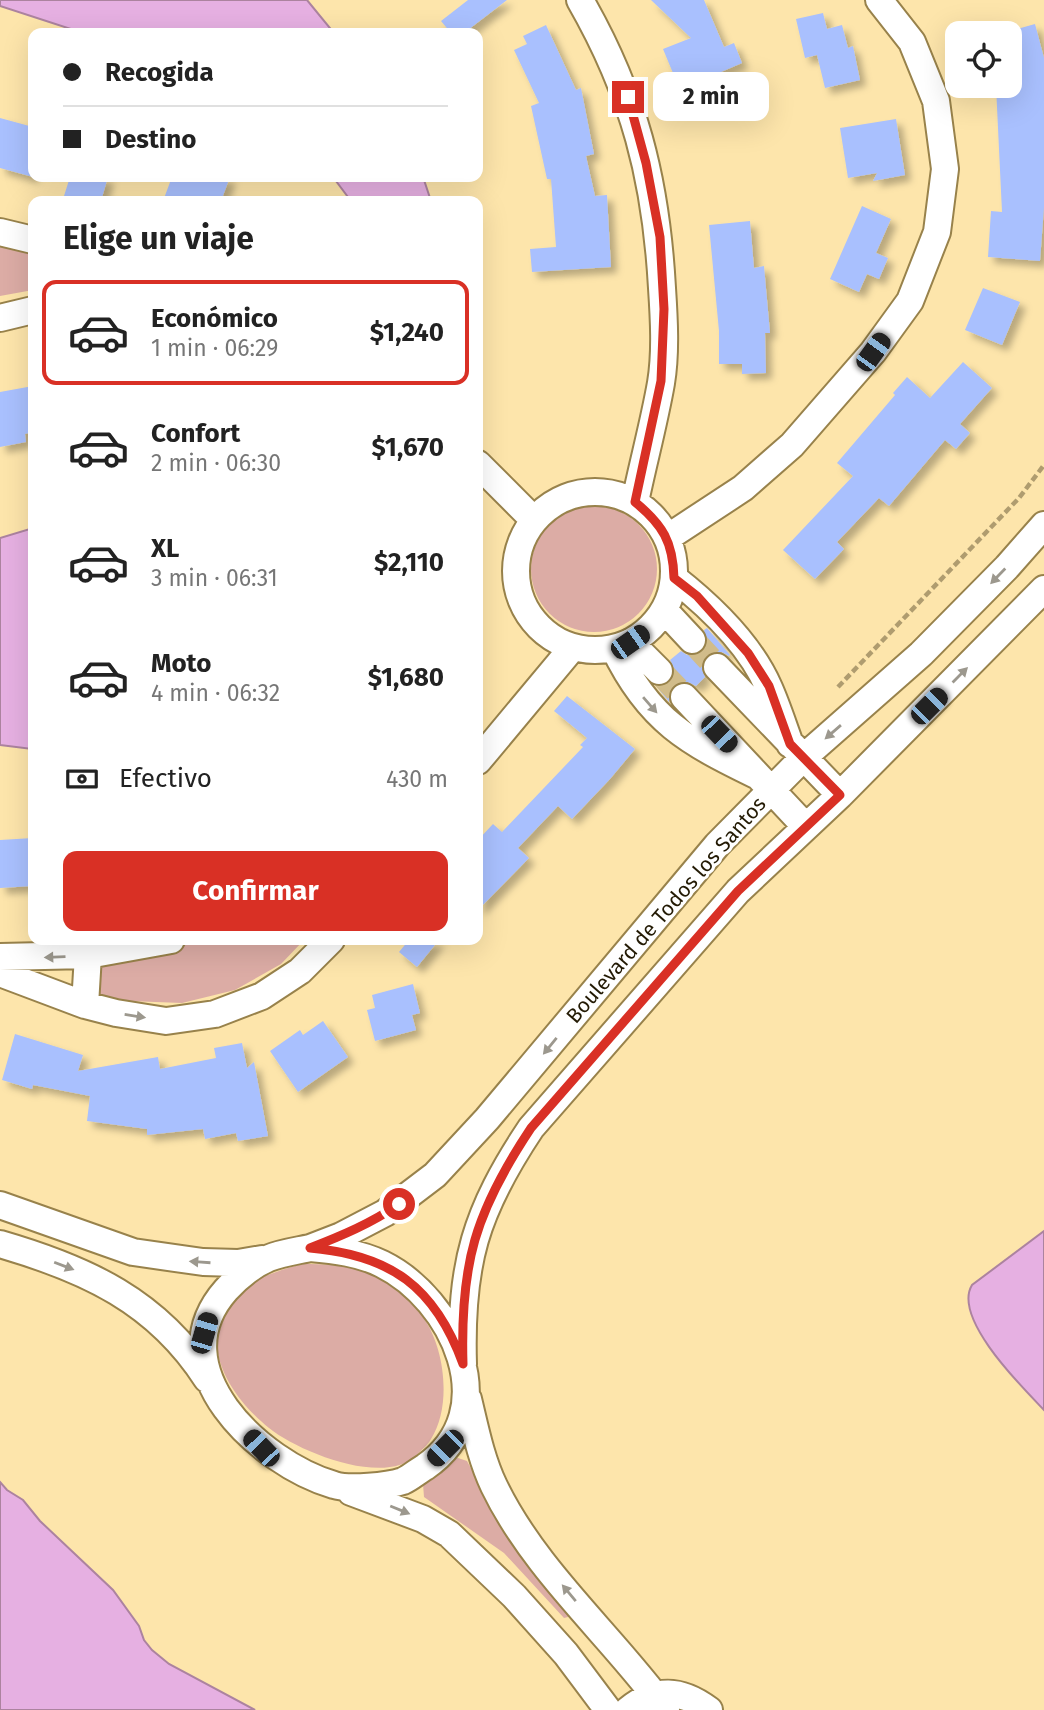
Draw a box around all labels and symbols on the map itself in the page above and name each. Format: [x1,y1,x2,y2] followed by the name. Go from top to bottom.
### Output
[652,72,768,122] callout: 2 min
[612,81,644,113] route end
[853,329,894,375] car
[990,567,1007,584] one-way arrow
[607,621,654,663] car
[952,666,969,683] one-way arrow
[907,684,952,728] car
[642,696,658,714] one-way arrow
[697,712,742,756] car
[825,723,842,739] one-way arrow
[561,791,772,1029] street label: Boulevard de Todos los Santos
[44,951,66,962] one-way arrow
[124,1011,146,1022] one-way arrow
[542,1036,557,1054] one-way arrow
[383,1188,415,1220] route start
[188,1256,210,1267] one-way arrow
[54,1261,75,1272] one-way arrow
[189,1310,220,1356] car
[239,1426,284,1470] car
[423,1426,468,1470] car
[390,1504,411,1515] one-way arrow
[561,1584,576,1602] one-way arrow

